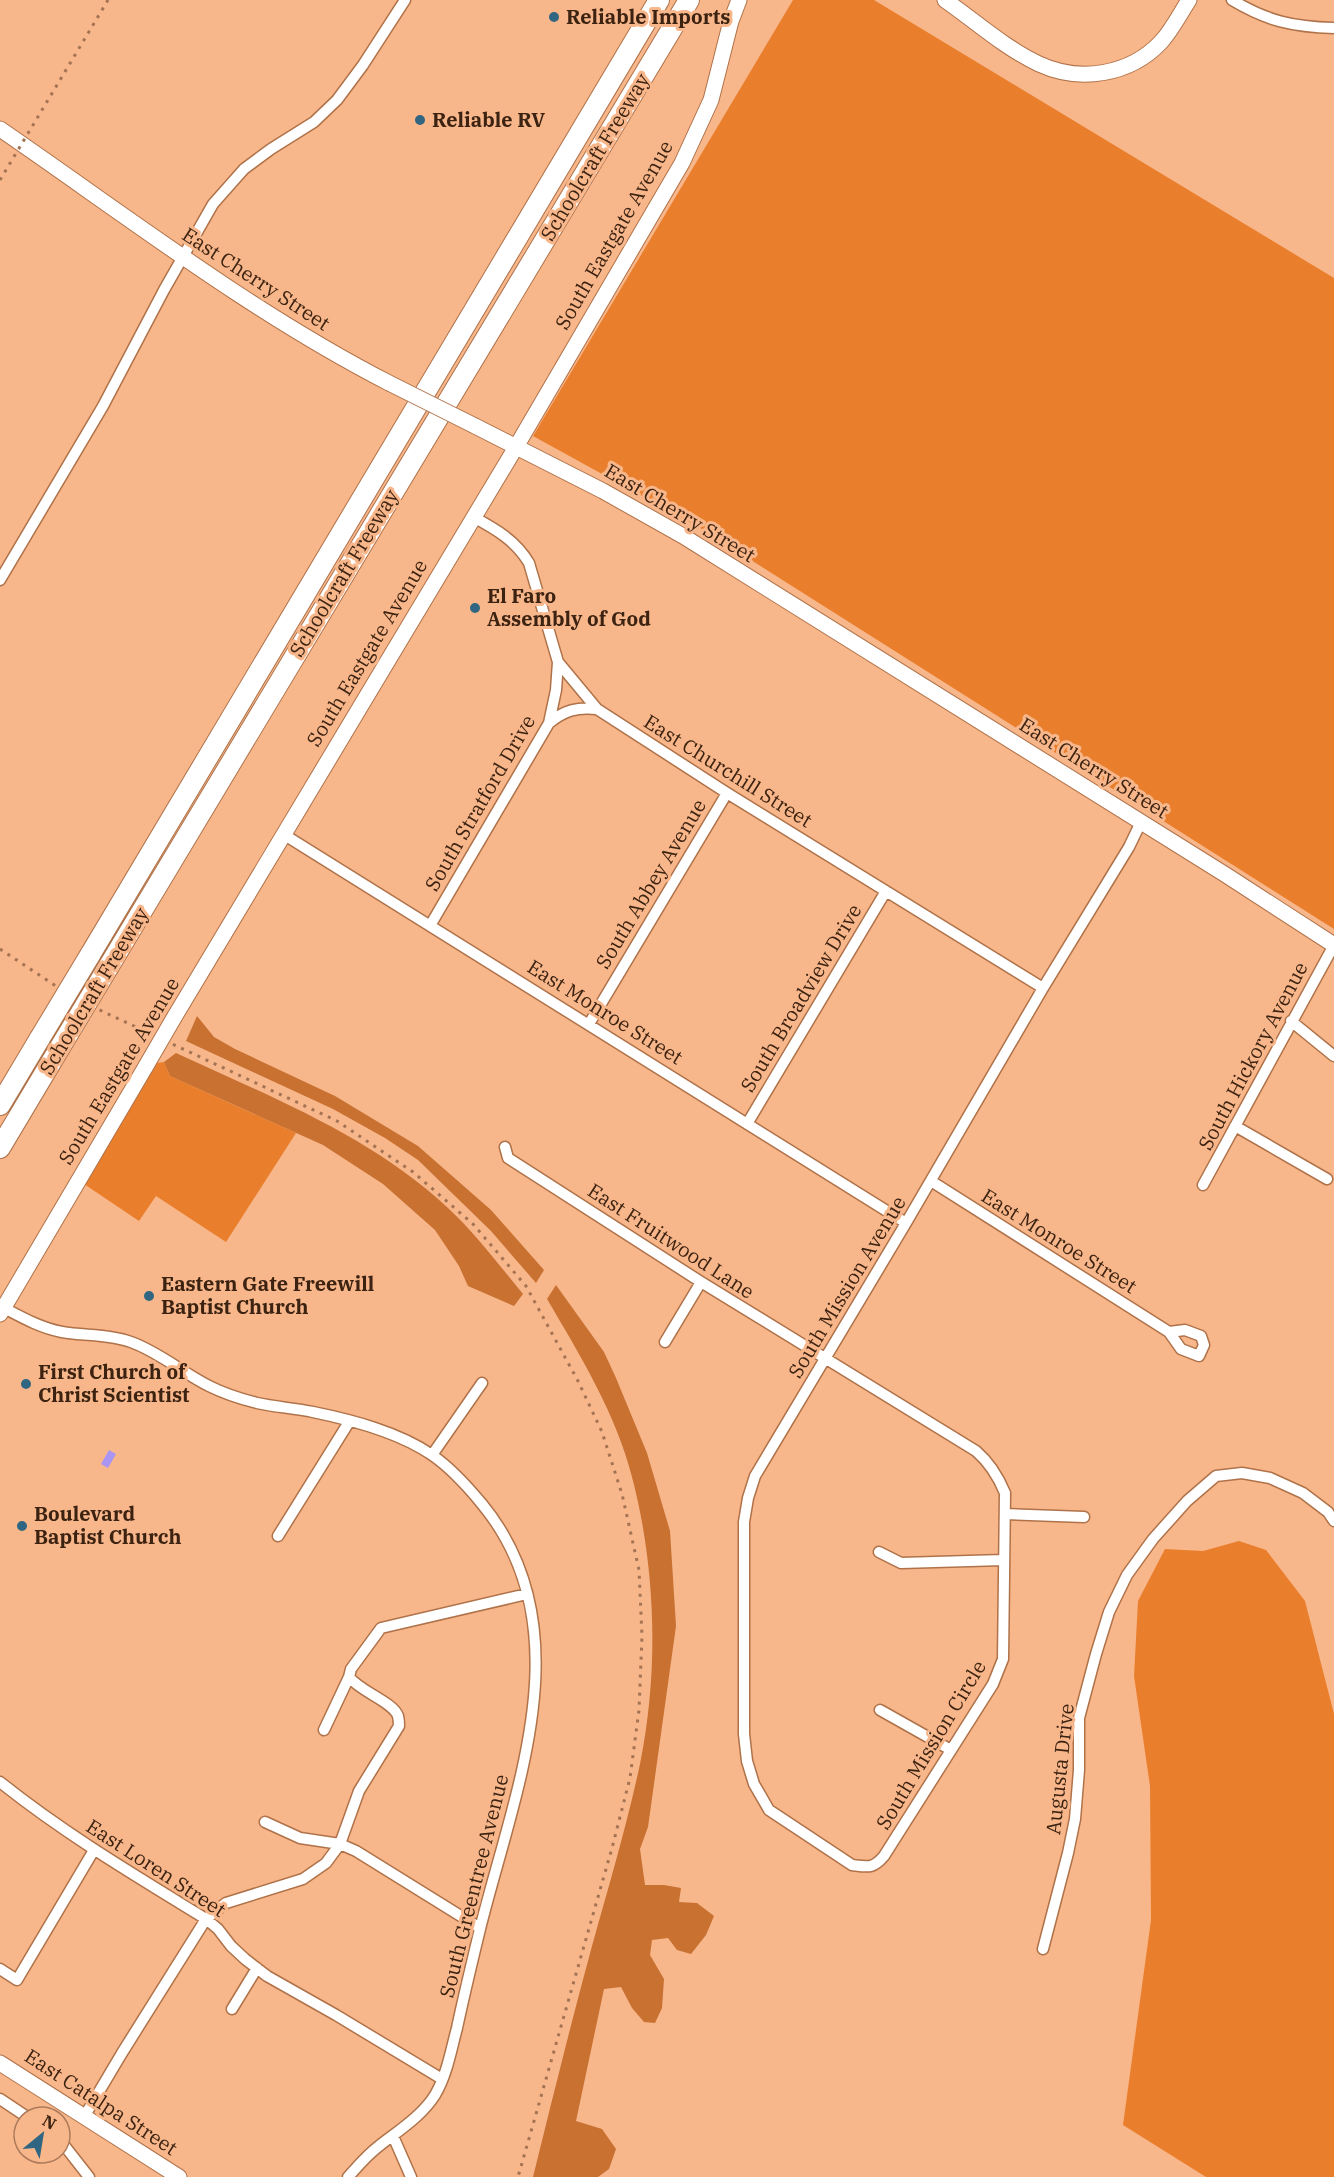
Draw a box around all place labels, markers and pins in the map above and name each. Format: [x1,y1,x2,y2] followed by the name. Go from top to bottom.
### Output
[566,3,730,30] place label: Reliable Imports
[547,10,561,24] marker: Reliable Imports
[432,106,545,133] place label: Reliable RV
[413,113,427,127] marker: Reliable RV
[487,582,651,632] place label: El Faro Assembly of God
[468,601,482,615] marker: El Faro Assembly of God
[161,1270,374,1320] place label: Eastern Gate Freewill Baptist Church
[142,1289,156,1303] marker: Eastern Gate Freewill Baptist Church
[38,1358,190,1408] place label: First Church of Christ Scientist
[19,1377,33,1391] marker: First Church of Christ Scientist
[34,1500,181,1550] place label: Boulevard Baptist Church
[15,1519,29,1533] marker: Boulevard Baptist Church

